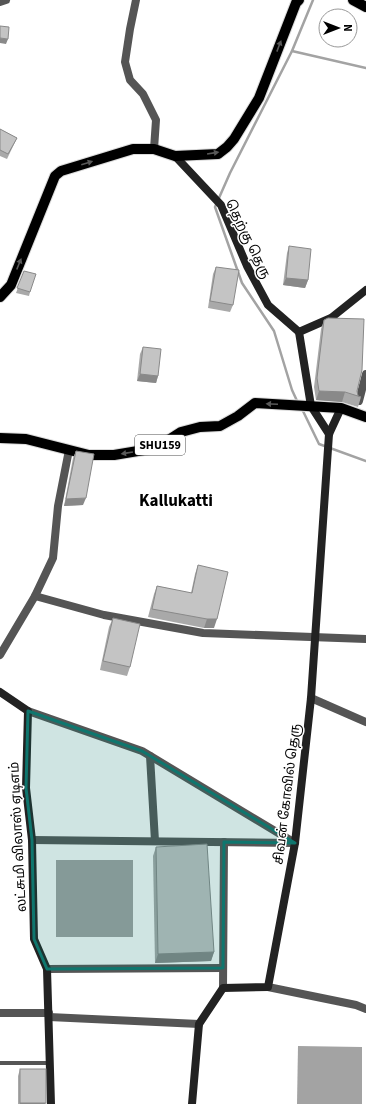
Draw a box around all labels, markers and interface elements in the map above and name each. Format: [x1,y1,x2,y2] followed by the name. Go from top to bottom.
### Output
[318,8,358,48] north arrow
[340,24,355,32] text: N
[277,40,283,52] one-way arrow
[207,150,220,156] one-way arrow
[81,160,93,166] one-way arrow
[221,196,275,282] street label: தெற்கு தெரு
[16,258,22,269] one-way arrow
[266,401,278,408] one-way arrow
[135,435,185,455] road number: SHU159
[121,450,133,456] one-way arrow
[139,489,213,513] district label: Kallukatti
[269,722,305,866] street label: சிவன் கோவில் தெரு
[5,761,31,913] street label: லட்சுமி விலாஸ் ஏடிஎம்

